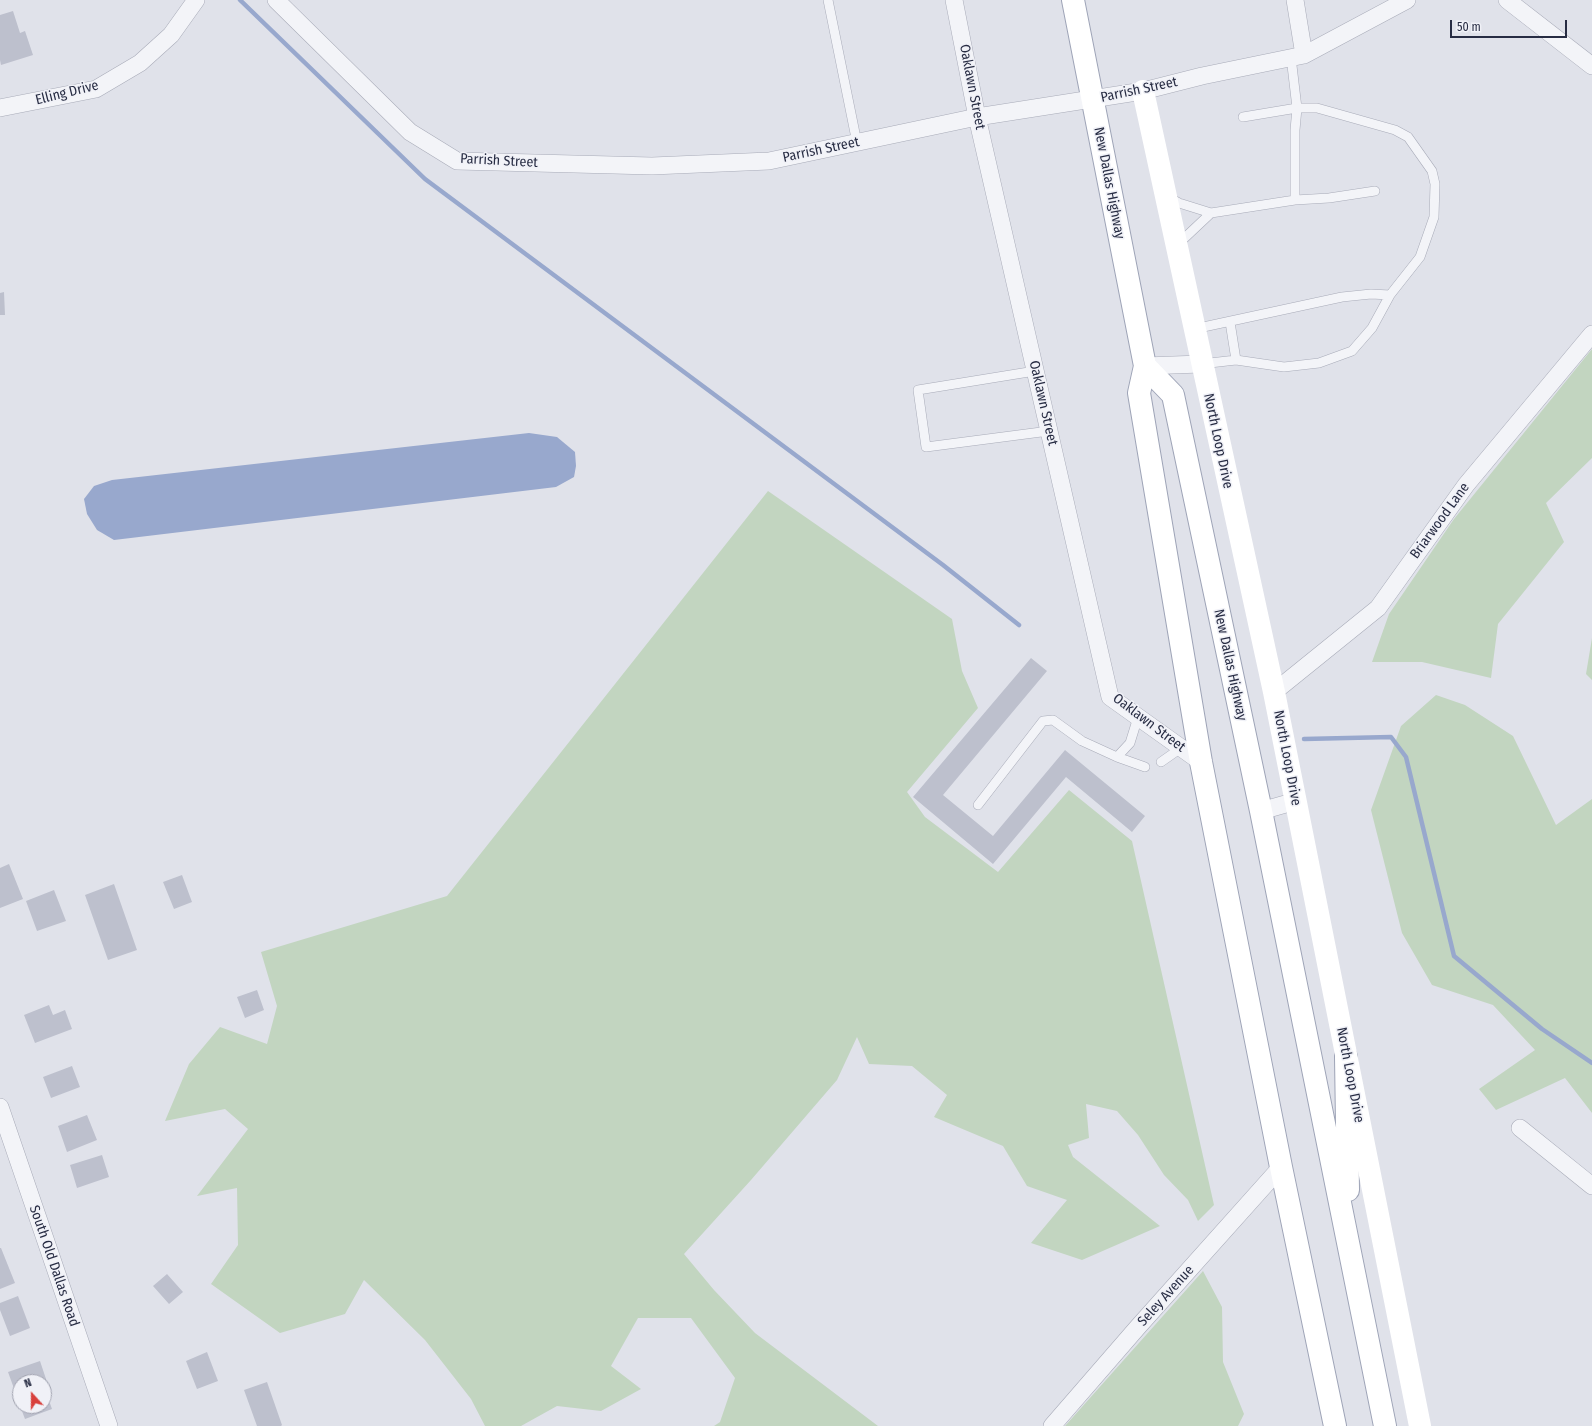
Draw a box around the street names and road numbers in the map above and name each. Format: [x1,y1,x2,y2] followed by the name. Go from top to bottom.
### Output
[955,43,989,131] street label: Oaklawn Street
[1099,74,1179,106] street label: Parrish Street
[34,77,100,109] street label: Elling Drive
[1090,126,1128,240] street label: New Dallas Highway
[781,134,861,166] street label: Parrish Street
[460,151,538,171] street label: Parrish Street
[1025,359,1061,447] street label: Oaklawn Street
[1200,392,1236,490] street label: North Loop Drive
[1407,480,1473,562] street label: Briarwood Lane
[1210,608,1250,722] street label: New Dallas Highway
[1109,690,1189,756] street label: Oaklawn Street
[1270,709,1304,807] street label: North Loop Drive
[1333,1026,1367,1124] street label: North Loop Drive
[25,1203,83,1329] street label: South Old Dallas Road
[1134,1262,1198,1330] street label: Seley Avenue

